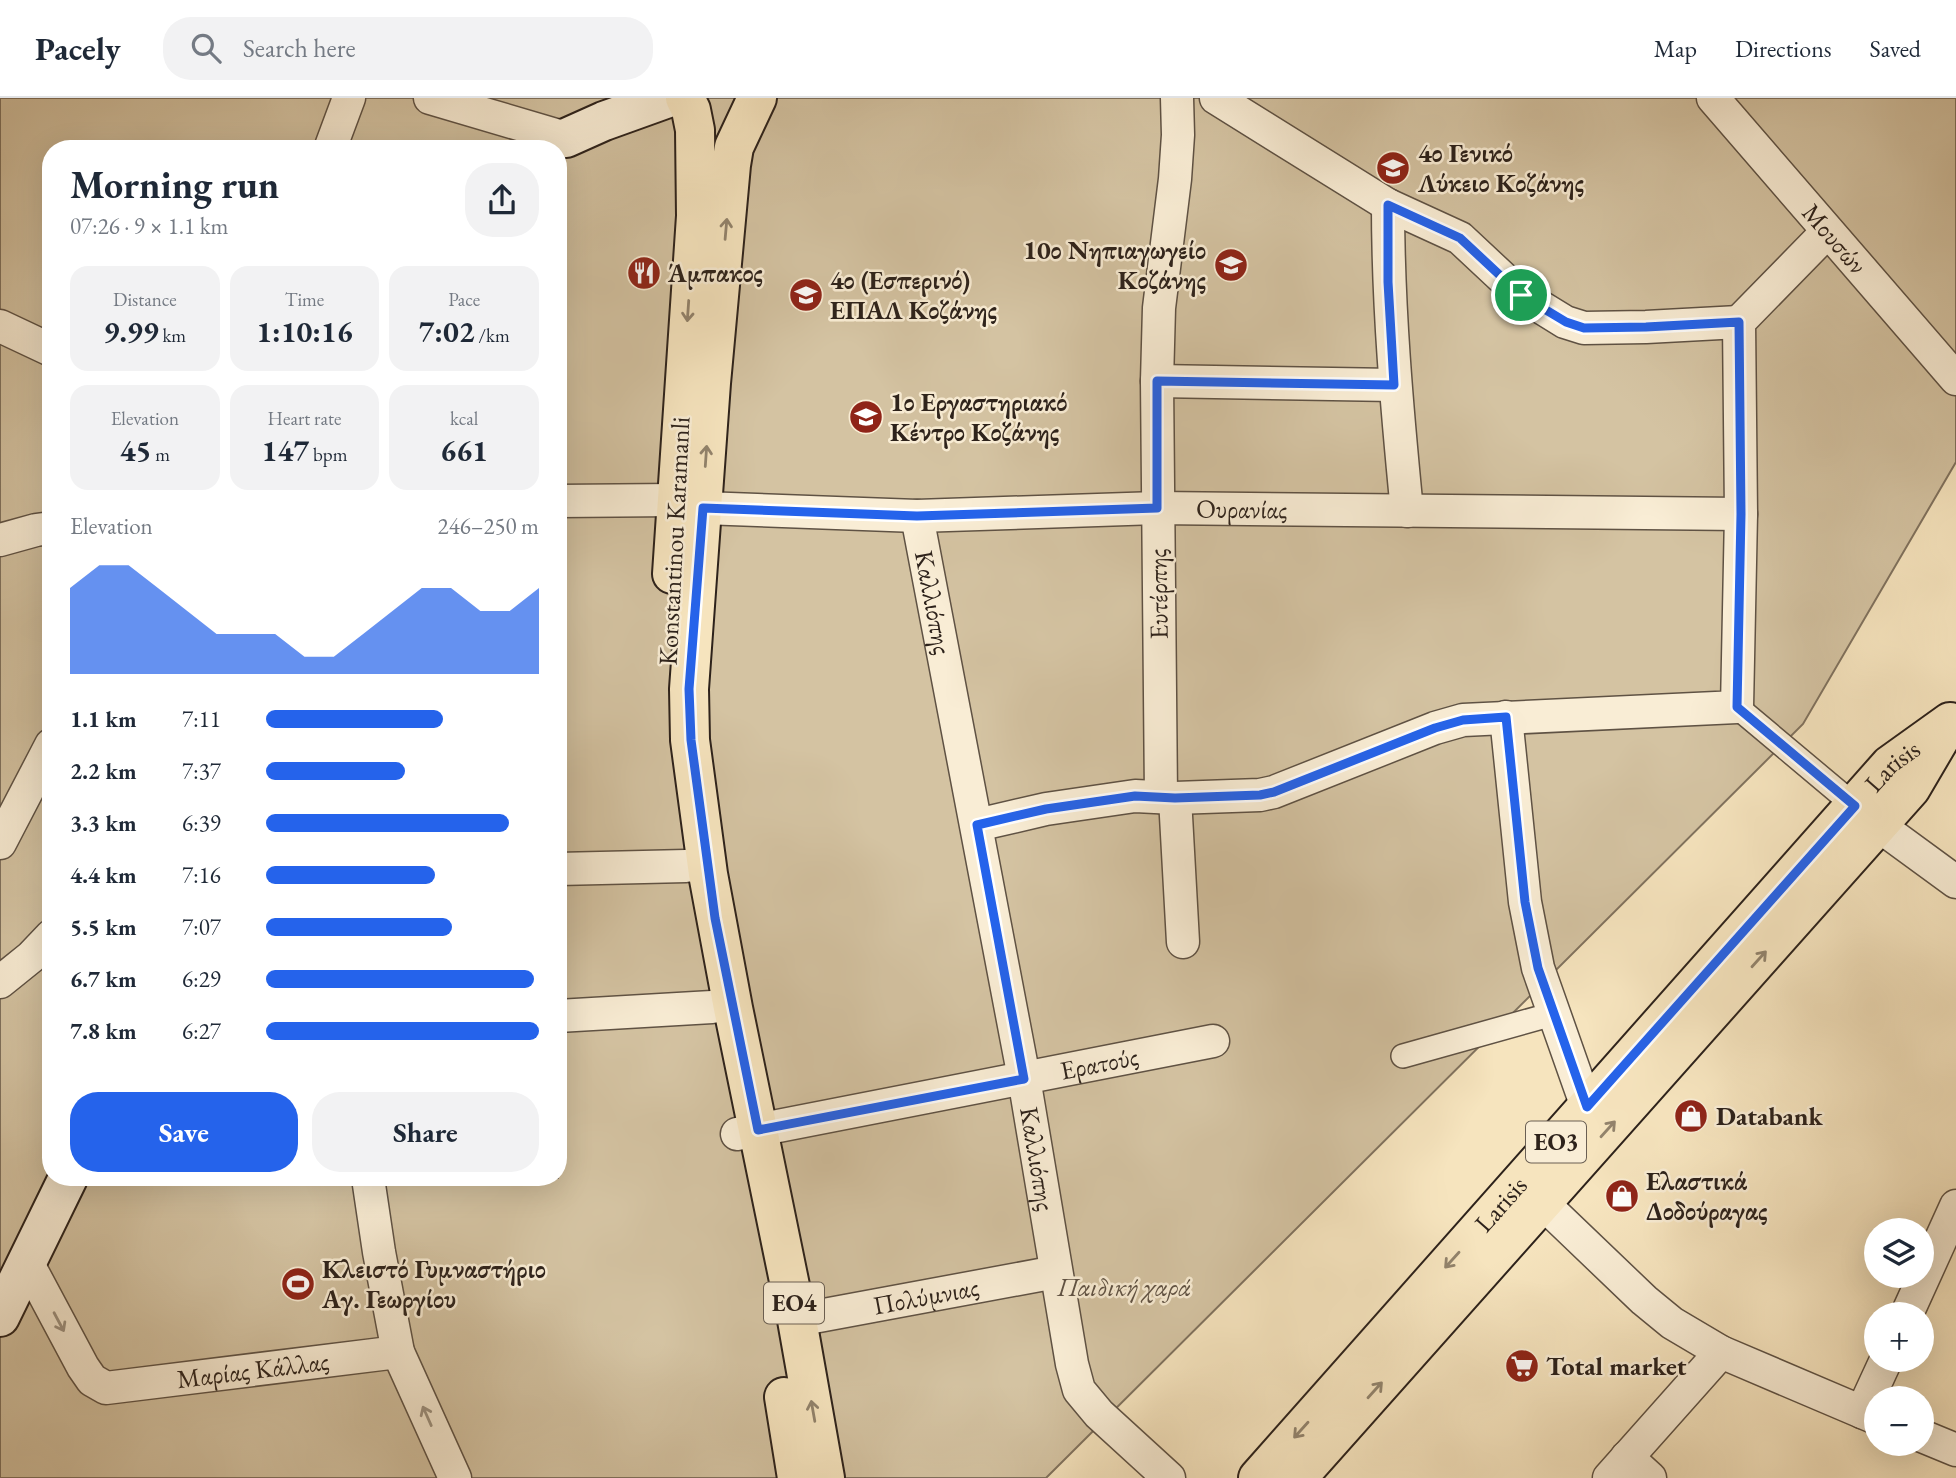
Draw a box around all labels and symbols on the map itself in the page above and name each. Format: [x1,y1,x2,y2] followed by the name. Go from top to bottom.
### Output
[1417,136,1584,200] place label: 4ο Γενικό Λύκειο Κοζάνης
[1374,149,1412,187] school or university icon: 4ο Γενικό Λύκειο Κοζάνης
[1795,196,1875,281] street label: Μουσών
[720,218,733,241] one-way arrow
[1023,233,1206,297] place label: 10ο Νηπιαγωγείο Κοζάνης
[1212,246,1250,284] school or university icon: 10ο Νηπιαγωγείο Κοζάνης
[625,254,663,292] restaurant icon: Άμπακος
[667,256,763,290] place label: Άμπακος
[830,263,997,327] place label: 4ο (Εσπερινό) ΕΠΑΛ Κοζάνης
[1491,265,1551,325] pin
[787,276,825,314] school or university icon: 4ο (Εσπερινό) ΕΠΑΛ Κοζάνης
[682,299,695,322] one-way arrow
[890,385,1067,449] place label: 1ο Εργαστηριακό Κέντρο Κοζάνης
[847,398,885,436] school or university icon: 1ο Εργαστηριακό Κέντρο Κοζάνης
[651,416,697,666] street label: Konstantinou Karamanli
[700,445,713,468] one-way arrow
[1196,491,1288,526] street label: Ουρανίας
[907,548,960,657] street label: Καλλιόπης
[1140,548,1176,640] street label: Ευτέρπης
[1857,732,1927,799] street label: Larisis
[1751,950,1767,968] one-way arrow
[1057,1039,1141,1087] street label: Ερατούς
[1672,1097,1710,1135] shop icon: Databank
[1716,1099,1824,1133] place label: Databank
[1012,1104,1063,1213] street label: Καλλιόπης
[1600,1120,1616,1138] one-way arrow
[1526,1122,1586,1162] road number: ΕΟ3
[1646,1164,1767,1228] place label: Ελαστικά Δοδούραγας
[1467,1169,1535,1239] street label: Larisis
[1603,1177,1641,1215] shop icon: Ελαστικά Δοδούραγας
[1444,1250,1460,1268] one-way arrow
[321,1252,546,1316] place label: Κλειστό Γυμναστήριο Αγ. Γεωργίου
[279,1265,317,1303] sports icon: Κλειστό Γυμναστήριο Αγ. Γεωργίου
[870,1270,981,1323] street label: Πολύμνιας
[1056,1270,1191,1304] park label: Παιδική χαρά
[764,1282,824,1324] road number: ΕΟ4
[53,1311,66,1332] one-way arrow
[175,1344,331,1396] street label: Μαρίας Κάλλας
[1503,1347,1541,1385] supermarket icon: Total market
[1546,1349,1687,1383] place label: Total market
[1367,1382,1383,1400] one-way arrow
[806,1400,819,1423] one-way arrow
[420,1405,433,1427] one-way arrow
[1292,1421,1309,1438] one-way arrow

